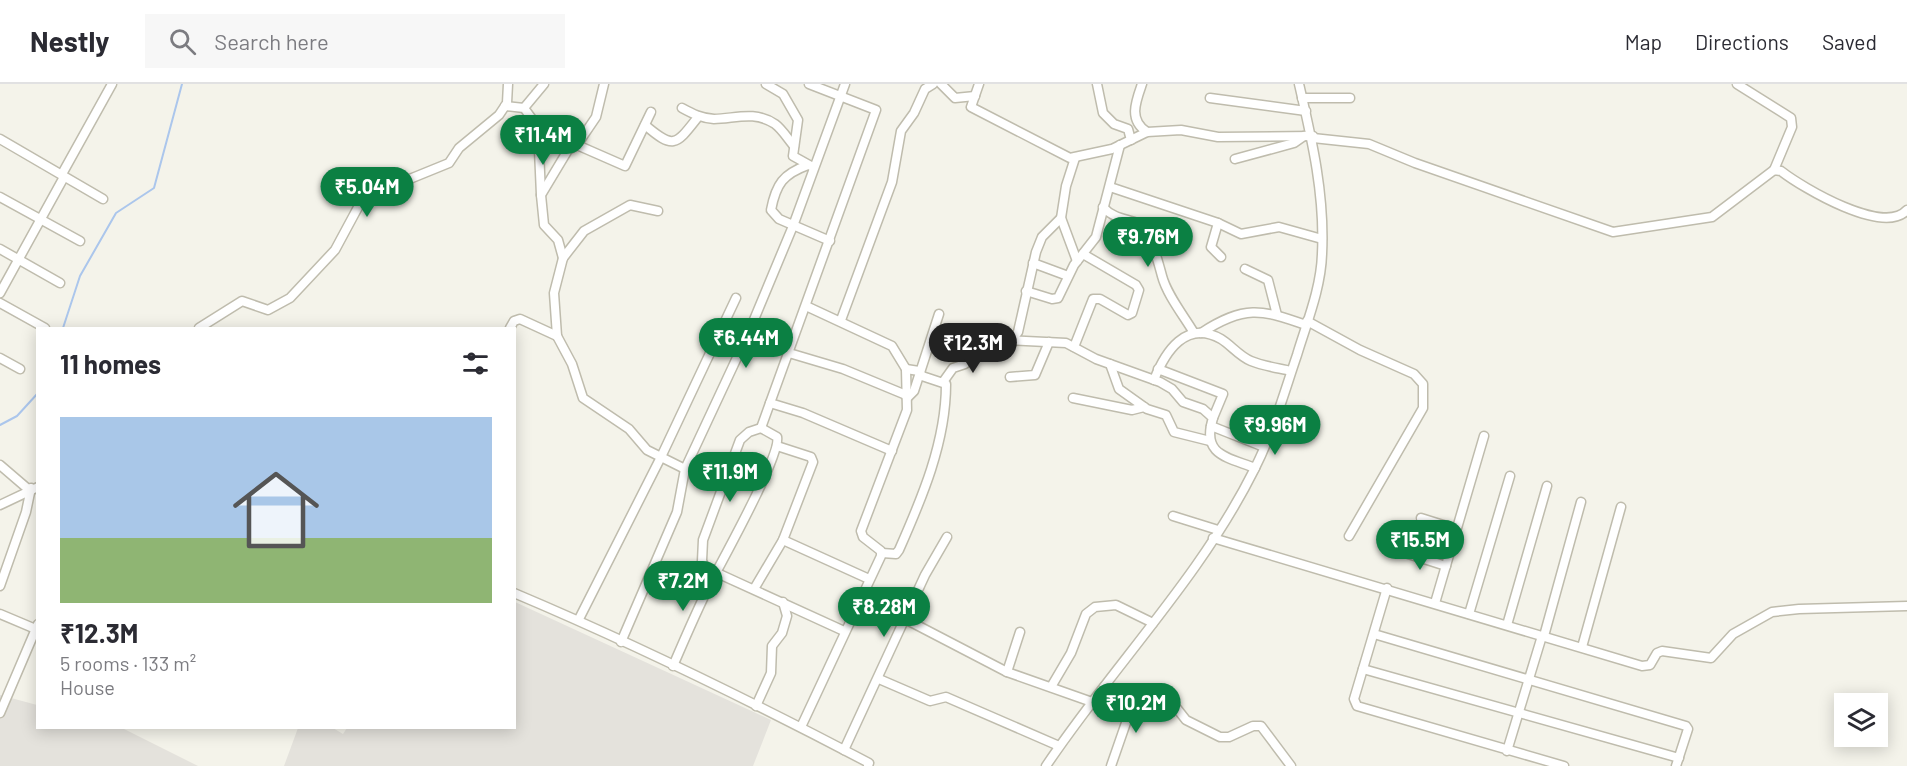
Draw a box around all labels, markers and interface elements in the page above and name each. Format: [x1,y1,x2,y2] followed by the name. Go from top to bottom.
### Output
[145,14,565,68] search box
[30,24,109,58] text: Nestly
[166,25,199,58] icon: search
[214,28,329,54] text: Search here
[1625,29,1662,54] text: Map
[1695,29,1789,54] text: Directions
[1822,29,1877,54] text: Saved
[494,115,592,166] pin: ₹11.4M
[514,122,572,146] text: ₹11.4M
[318,167,416,218] pin: ₹5.04M
[335,174,399,198] text: ₹5.04M
[1099,217,1197,268] pin: ₹9.76M
[1117,224,1179,248] text: ₹9.76M
[697,318,795,369] pin: ₹6.44M
[924,323,1022,374] pin: ₹12.3M
[713,325,779,349] text: ₹6.44M
[943,330,1003,354] text: ₹12.3M
[459,347,492,380] icon: filters
[60,348,161,379] text: 11 homes
[1226,405,1324,456] pin: ₹9.96M
[1243,412,1307,436] text: ₹9.96M
[681,452,779,503] pin: ₹11.9M
[222,456,330,564] icon: home
[702,459,758,483] text: ₹11.9M
[1371,520,1469,571] pin: ₹15.5M
[1390,527,1450,551] text: ₹15.5M
[641,561,725,612] pin: ₹7.2M
[658,568,708,592] text: ₹7.2M
[835,587,933,638] pin: ₹8.28M
[852,594,916,618] text: ₹8.28M
[60,617,138,648] text: ₹12.3M
[60,651,196,675] text: 5 rooms · 133 m²
[60,675,115,699] text: House
[1087,683,1185,734] pin: ₹10.2M
[1106,690,1166,714] text: ₹10.2M
[1834,693,1888,747] map controls
[1834,693,1888,747] button: layers

